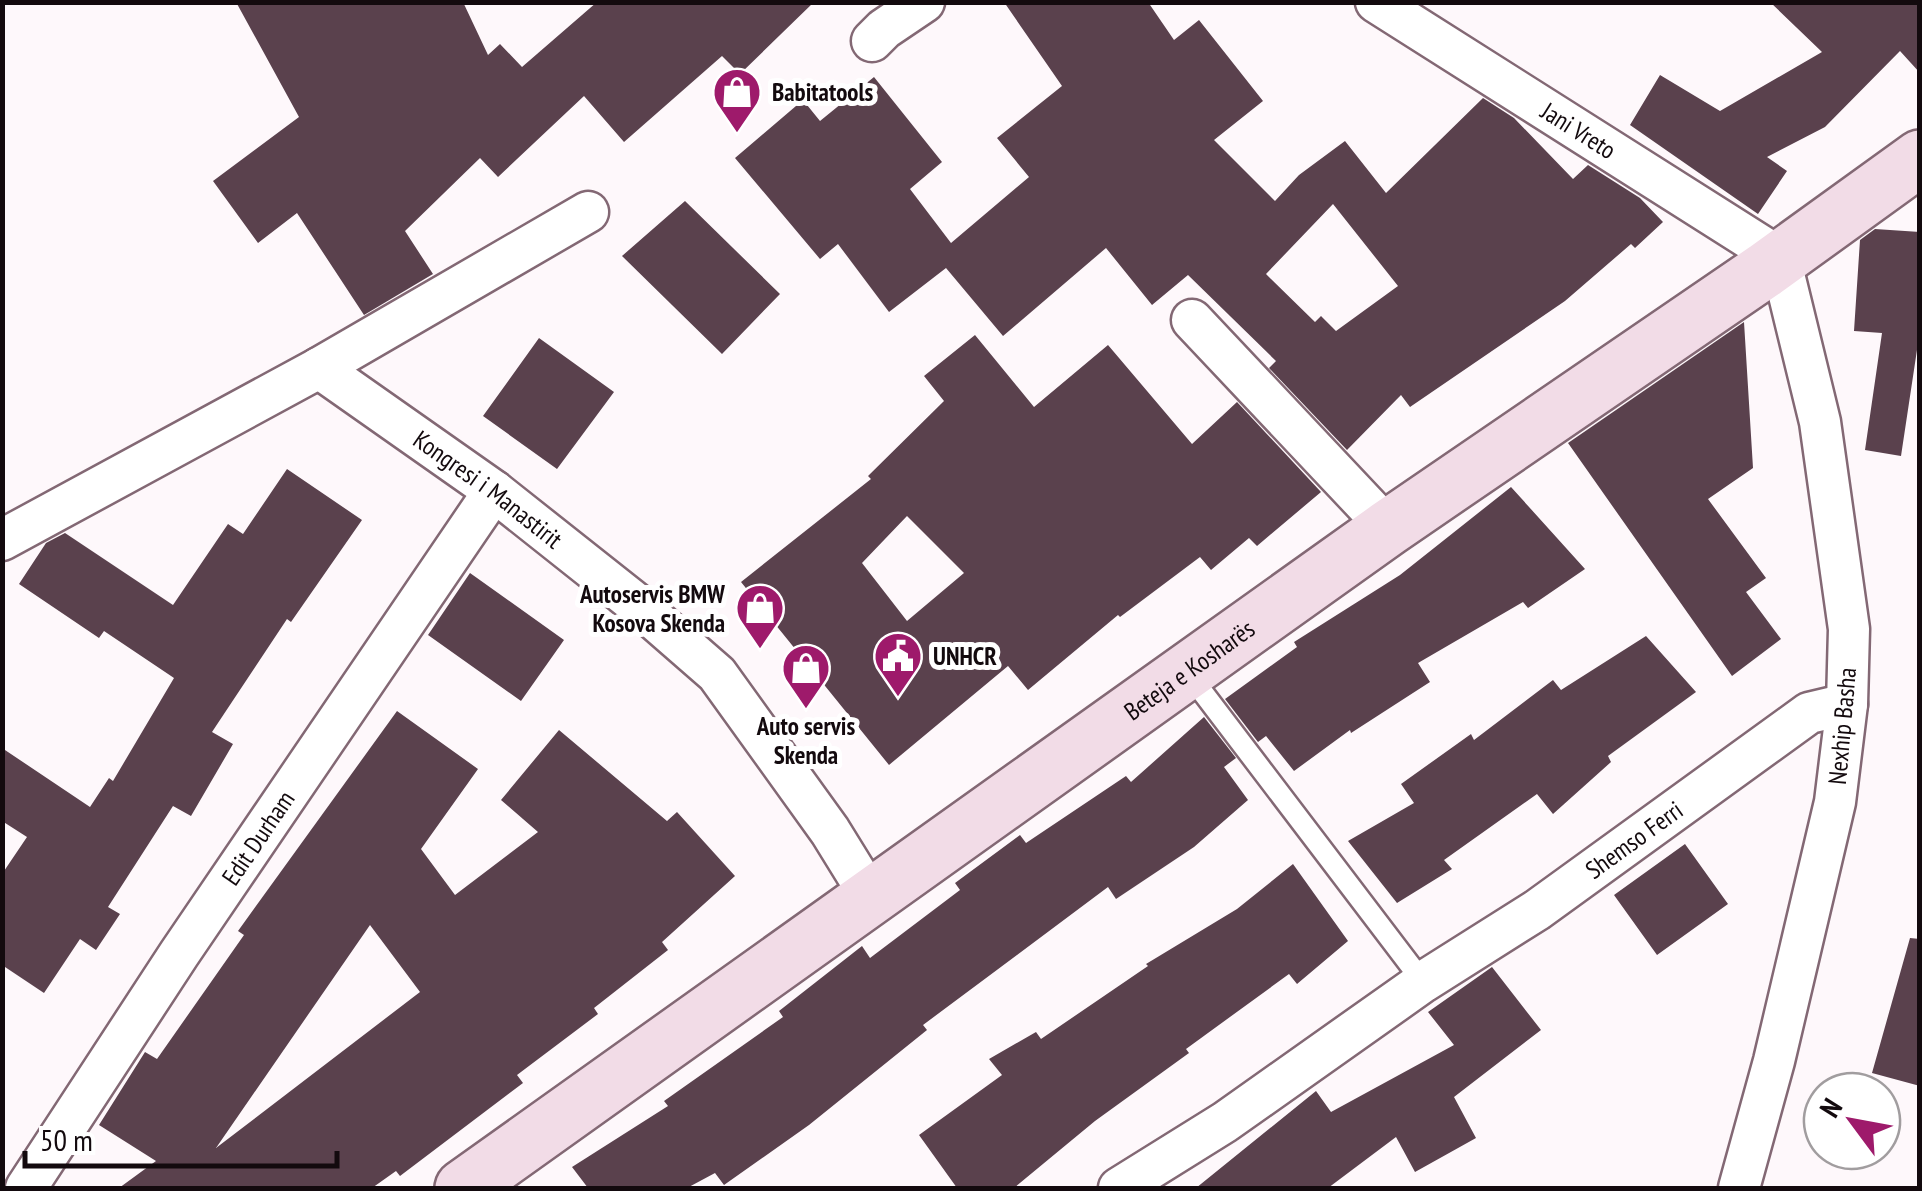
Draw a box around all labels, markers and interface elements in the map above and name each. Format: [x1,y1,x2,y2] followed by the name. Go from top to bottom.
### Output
[711,66,763,134] shop icon: Babitatools
[772,76,873,108] place label: Babitatools
[1535,94,1622,166] street label: Jani Vreto
[407,423,569,555] street label: Kongresi i Manastirit
[579,578,725,639] place label: Autoservis BMW Kosova Skenda
[734,582,786,650] shop icon: Autoservis BMW Kosova Skenda
[1118,613,1261,727] street label: Beteja e Kosharës
[872,630,924,698] public building icon: UNHCR
[933,640,997,672] place label: UNHCR
[780,642,832,710] shop icon: Auto servis Skenda
[1821,666,1863,786] street label: Nexhip Basha
[756,710,855,771] place label: Auto servis Skenda
[215,785,301,891] street label: Edit Durham
[1579,794,1689,886] street label: Shemso Ferri
[1802,1071,1902,1171] north arrow
[1811,1091,1850,1124] text: N
[25,1106,338,1168] scale bar
[40,1120,93,1159] text: 50 m

